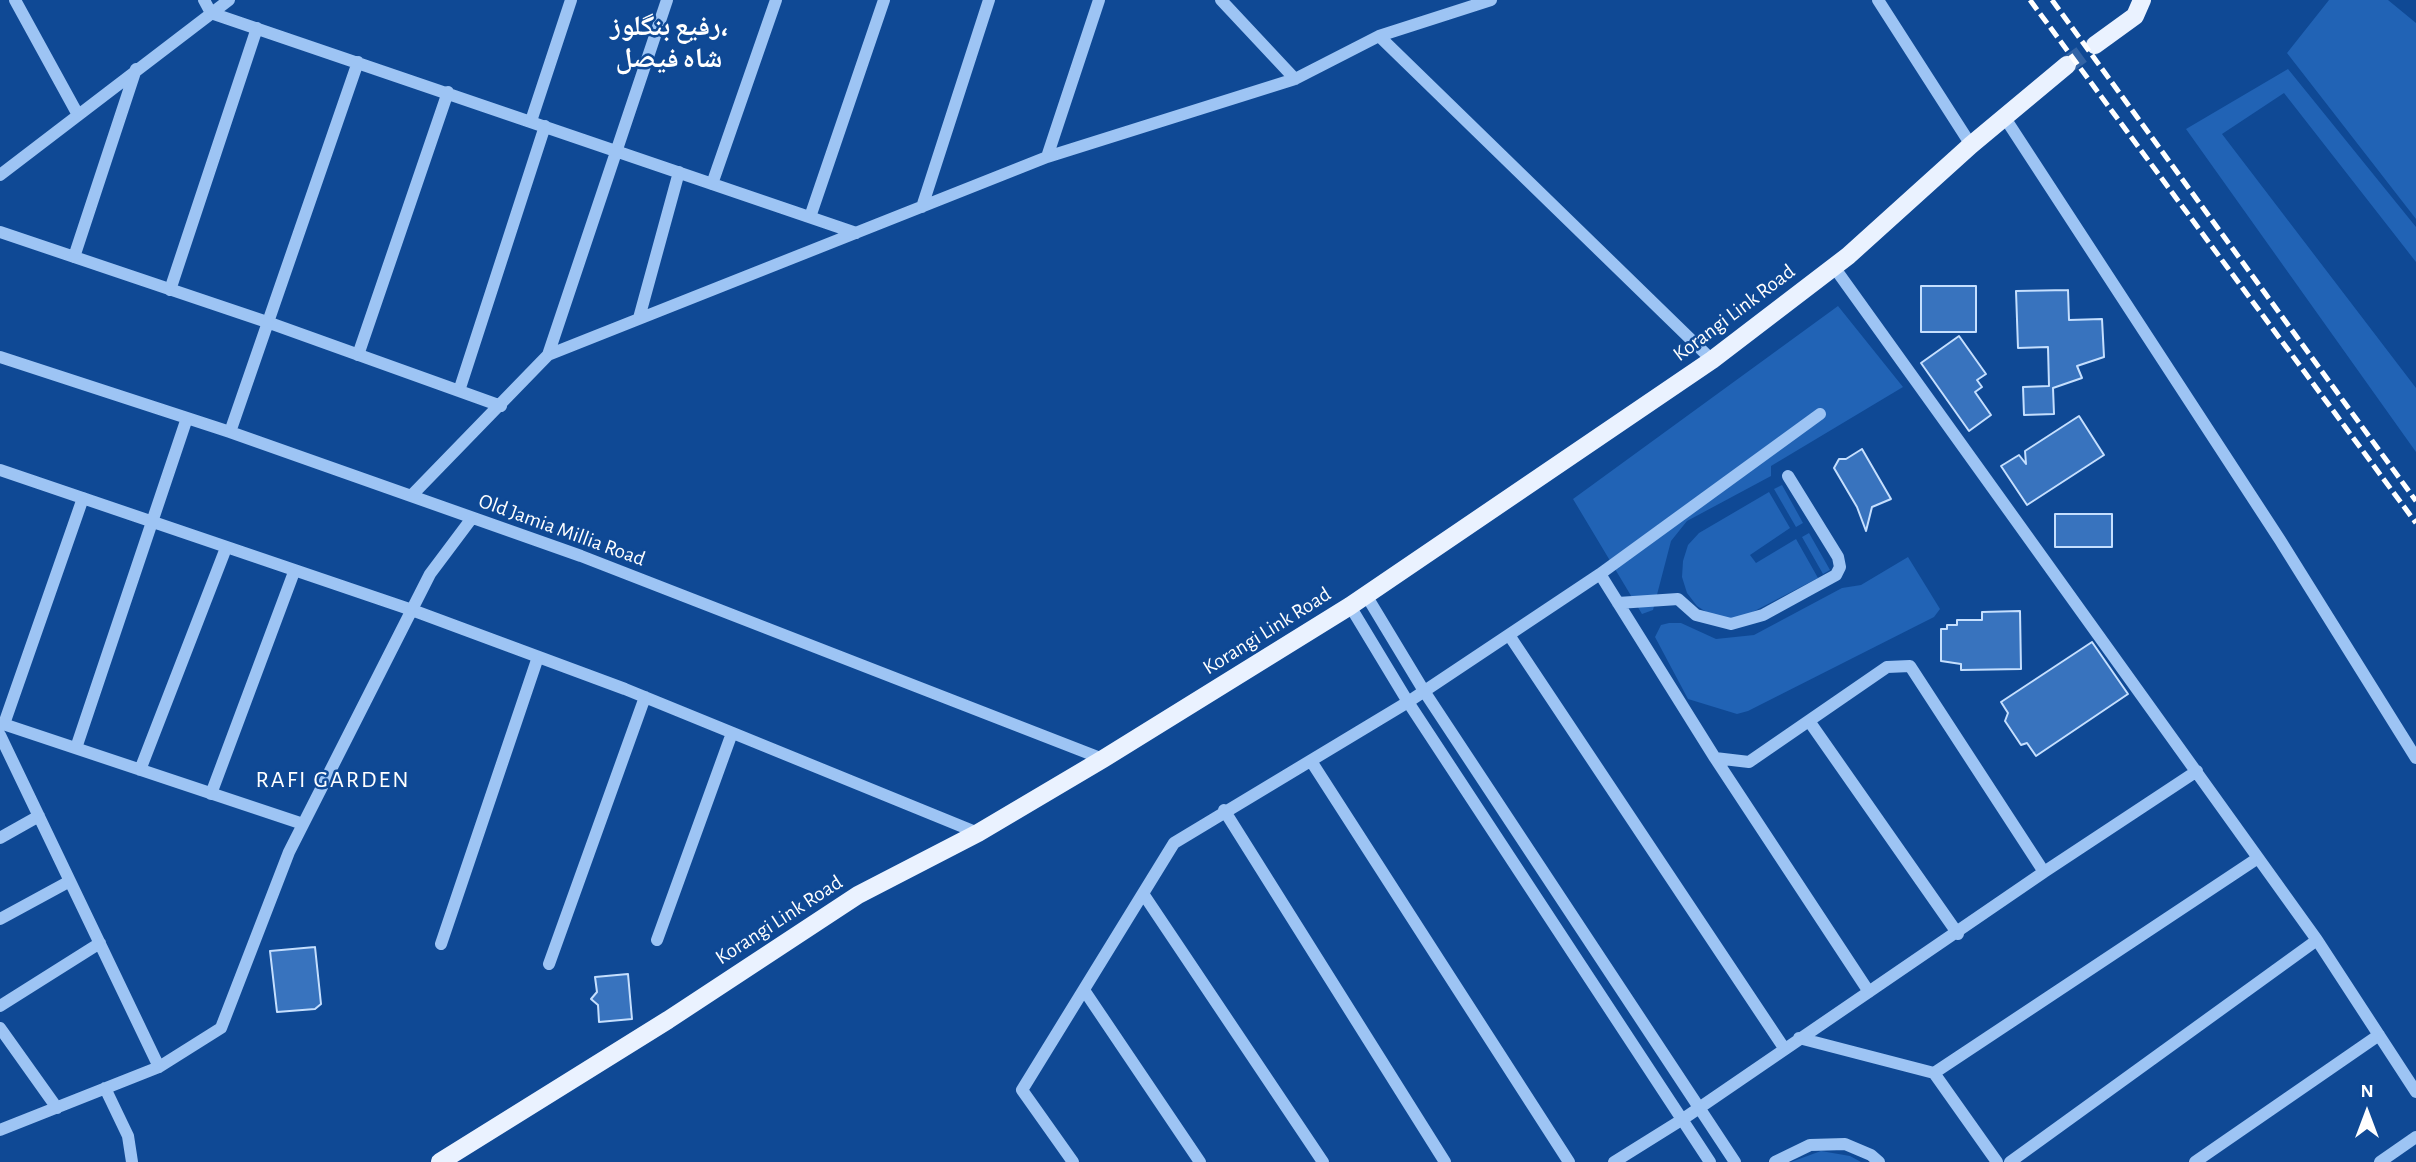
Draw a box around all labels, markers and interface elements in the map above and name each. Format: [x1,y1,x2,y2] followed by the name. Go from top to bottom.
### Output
[610,10,728,76] district label: رفیع بنگلوز، شاہ فیصل
[1668,259,1800,367] street label: Korangi Link Road
[475,488,649,572] street label: Old Jamia Millia Road
[1198,582,1336,680] street label: Korangi Link Road
[257,766,409,794] district label: RAFI GARDEN
[711,870,847,970] street label: Korangi Link Road
[2332,1078,2402,1148] north arrow
[2360,1082,2374,1101] text: N

